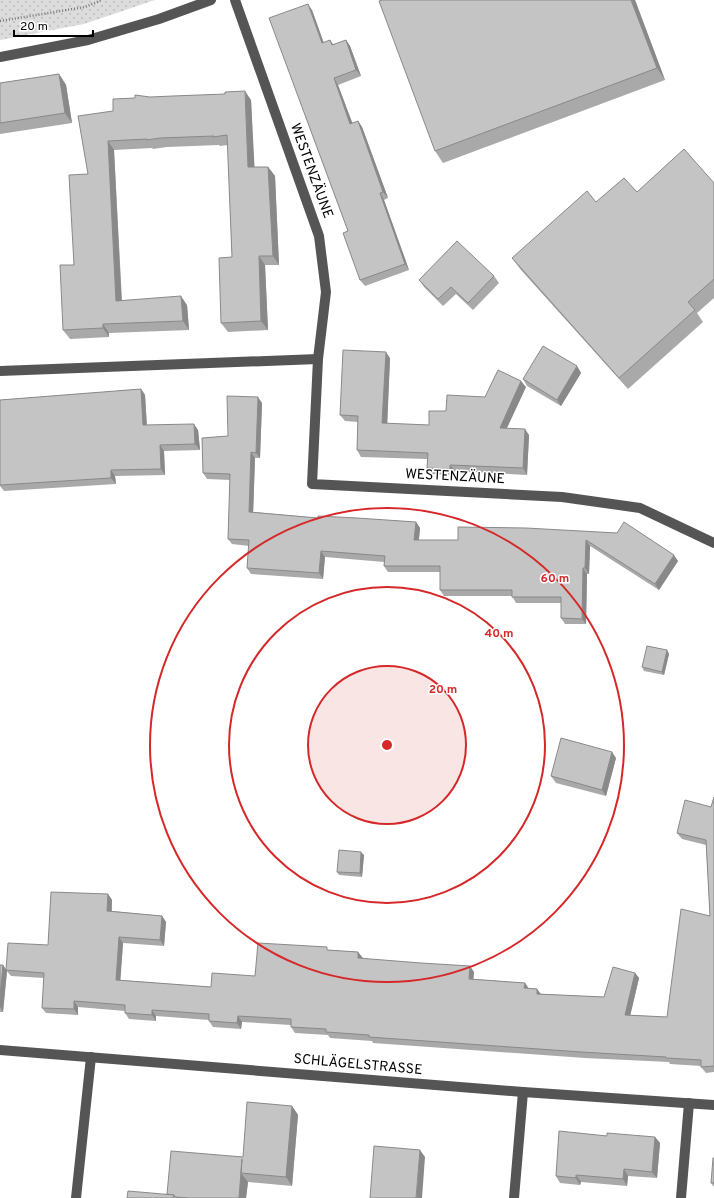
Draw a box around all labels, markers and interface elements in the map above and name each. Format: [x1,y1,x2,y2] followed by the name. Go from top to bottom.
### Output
[14,12,93,38] scale bar
[20,19,48,35] text: 20 m
[286,121,337,221] street label: WESTENZÄUNE
[405,465,505,488] street label: WESTENZÄUNE
[541,571,569,587] text: 60 m
[484,626,514,642] text: 40 m
[429,682,457,698] text: 20 m
[380,738,394,752] centre of rings
[293,1050,423,1079] street label: SCHLÄGELSTRASSE

